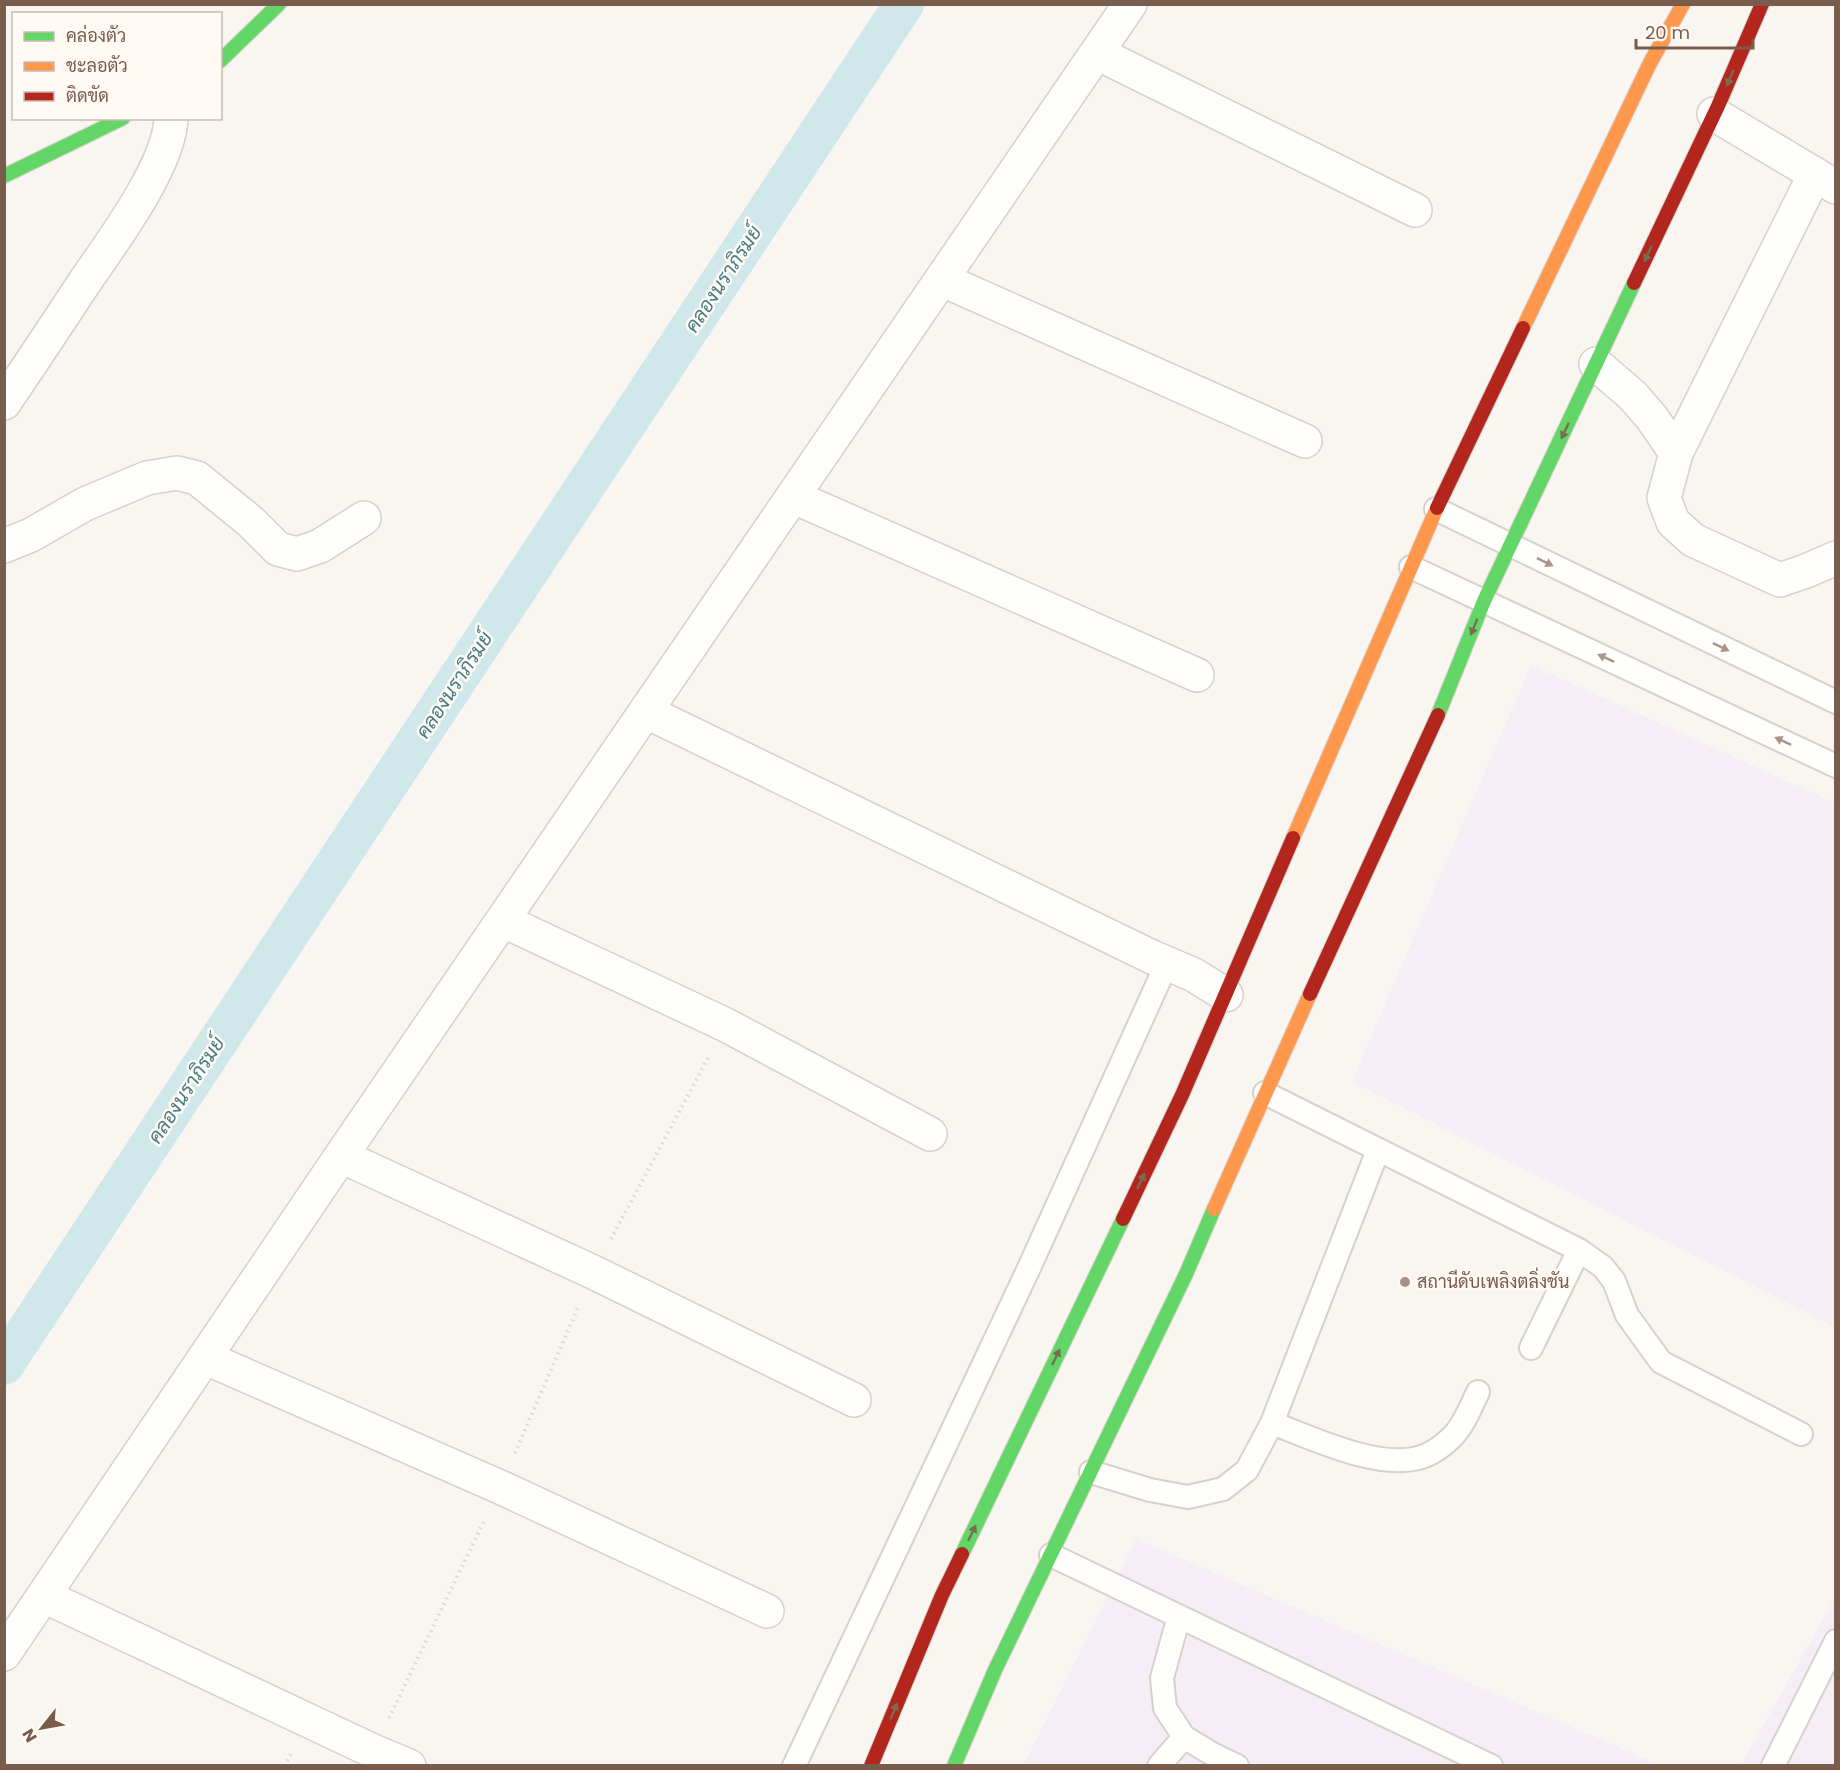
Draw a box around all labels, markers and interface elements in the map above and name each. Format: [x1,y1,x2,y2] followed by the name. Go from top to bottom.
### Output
[12,12,222,120] legend
[1636,12,1753,50] scale bar
[1645,20,1690,45] text: 20 m
[66,23,126,48] text: คล่องตัว
[66,53,128,78] text: ชะลอตัว
[1725,69,1735,87] one-way arrow
[66,83,109,108] text: ติดขัด
[678,218,770,338] water label: คลองนราภิรมย์
[1644,246,1653,263] one-way arrow
[1560,422,1569,439] one-way arrow
[1537,558,1554,567] one-way arrow
[1469,618,1479,636] one-way arrow
[409,624,501,744] water label: คลองนราภิรมย์
[1712,642,1729,651] one-way arrow
[1598,654,1615,663] one-way arrow
[1774,737,1791,746] one-way arrow
[141,1029,233,1149] water label: คลองนราภิรมย์
[1136,1173,1145,1190] one-way arrow
[1417,1267,1569,1294] place label: สถานีดับเพลิงตลิ่งชัน
[1398,1275,1412,1289] marker: สถานีดับเพลิงตลิ่งชัน
[1052,1349,1061,1366] one-way arrow
[967,1524,976,1541] one-way arrow
[12,1698,72,1758] north arrow
[889,1702,899,1720] one-way arrow
[17,1724,43,1747] text: N

